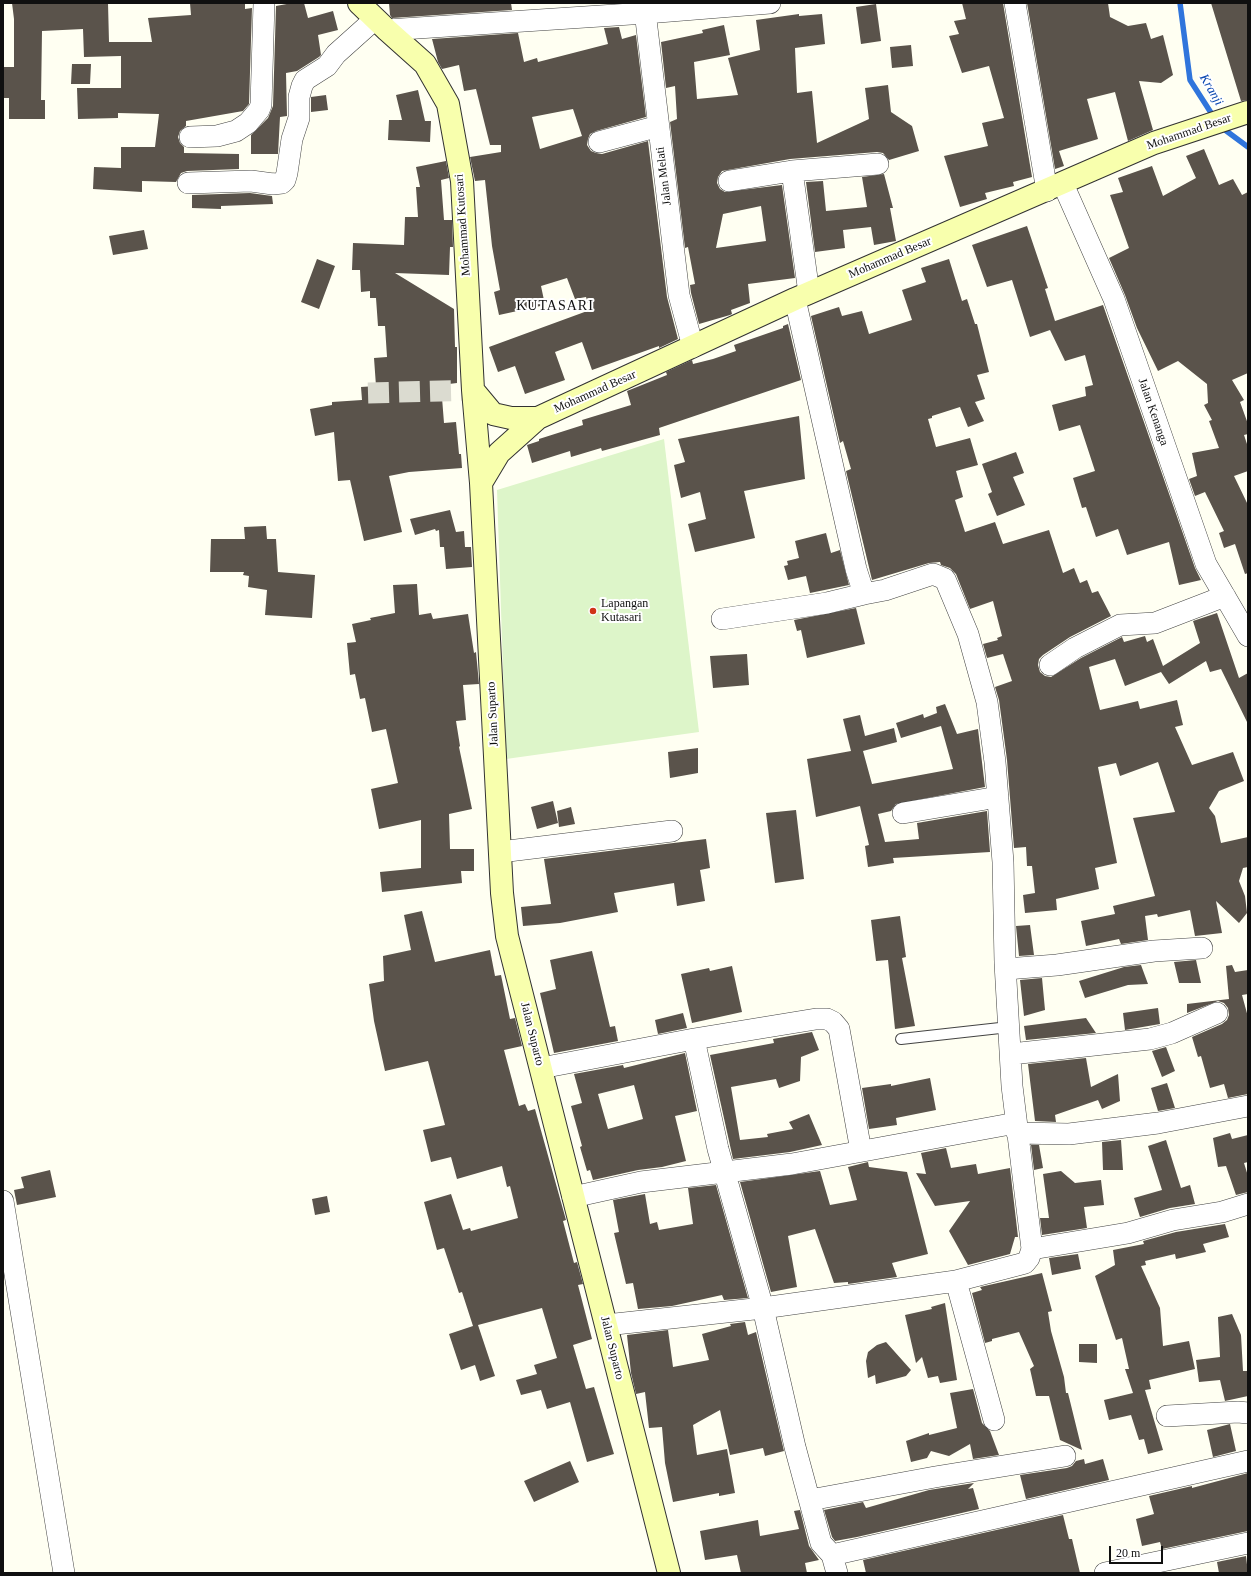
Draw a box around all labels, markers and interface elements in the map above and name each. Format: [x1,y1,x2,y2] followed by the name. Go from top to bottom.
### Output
[1196,71,1226,109] water label: Kranji
[1145,111,1233,153] street label: Mohammad Besar
[653,146,675,206] street label: Jalan Melati
[452,173,474,277] street label: Mohammad Kutosari
[847,234,933,282] street label: Mohammad Besar
[516,298,594,314] district label: KUTASARI
[552,367,638,417] street label: Mohammad Besar
[1135,376,1171,448] street label: Jalan Kenanga
[601,597,648,625] place label: Lapangan Kutasari
[588,606,598,616] marker: Lapangan Kutasari
[484,681,502,747] street label: Jalan Suparto
[517,1001,547,1067] street label: Jalan Suparto
[597,1315,627,1381] street label: Jalan Suparto
[1111,1538,1165,1564] scale bar
[1116,1546,1140,1560] text: 20 m

